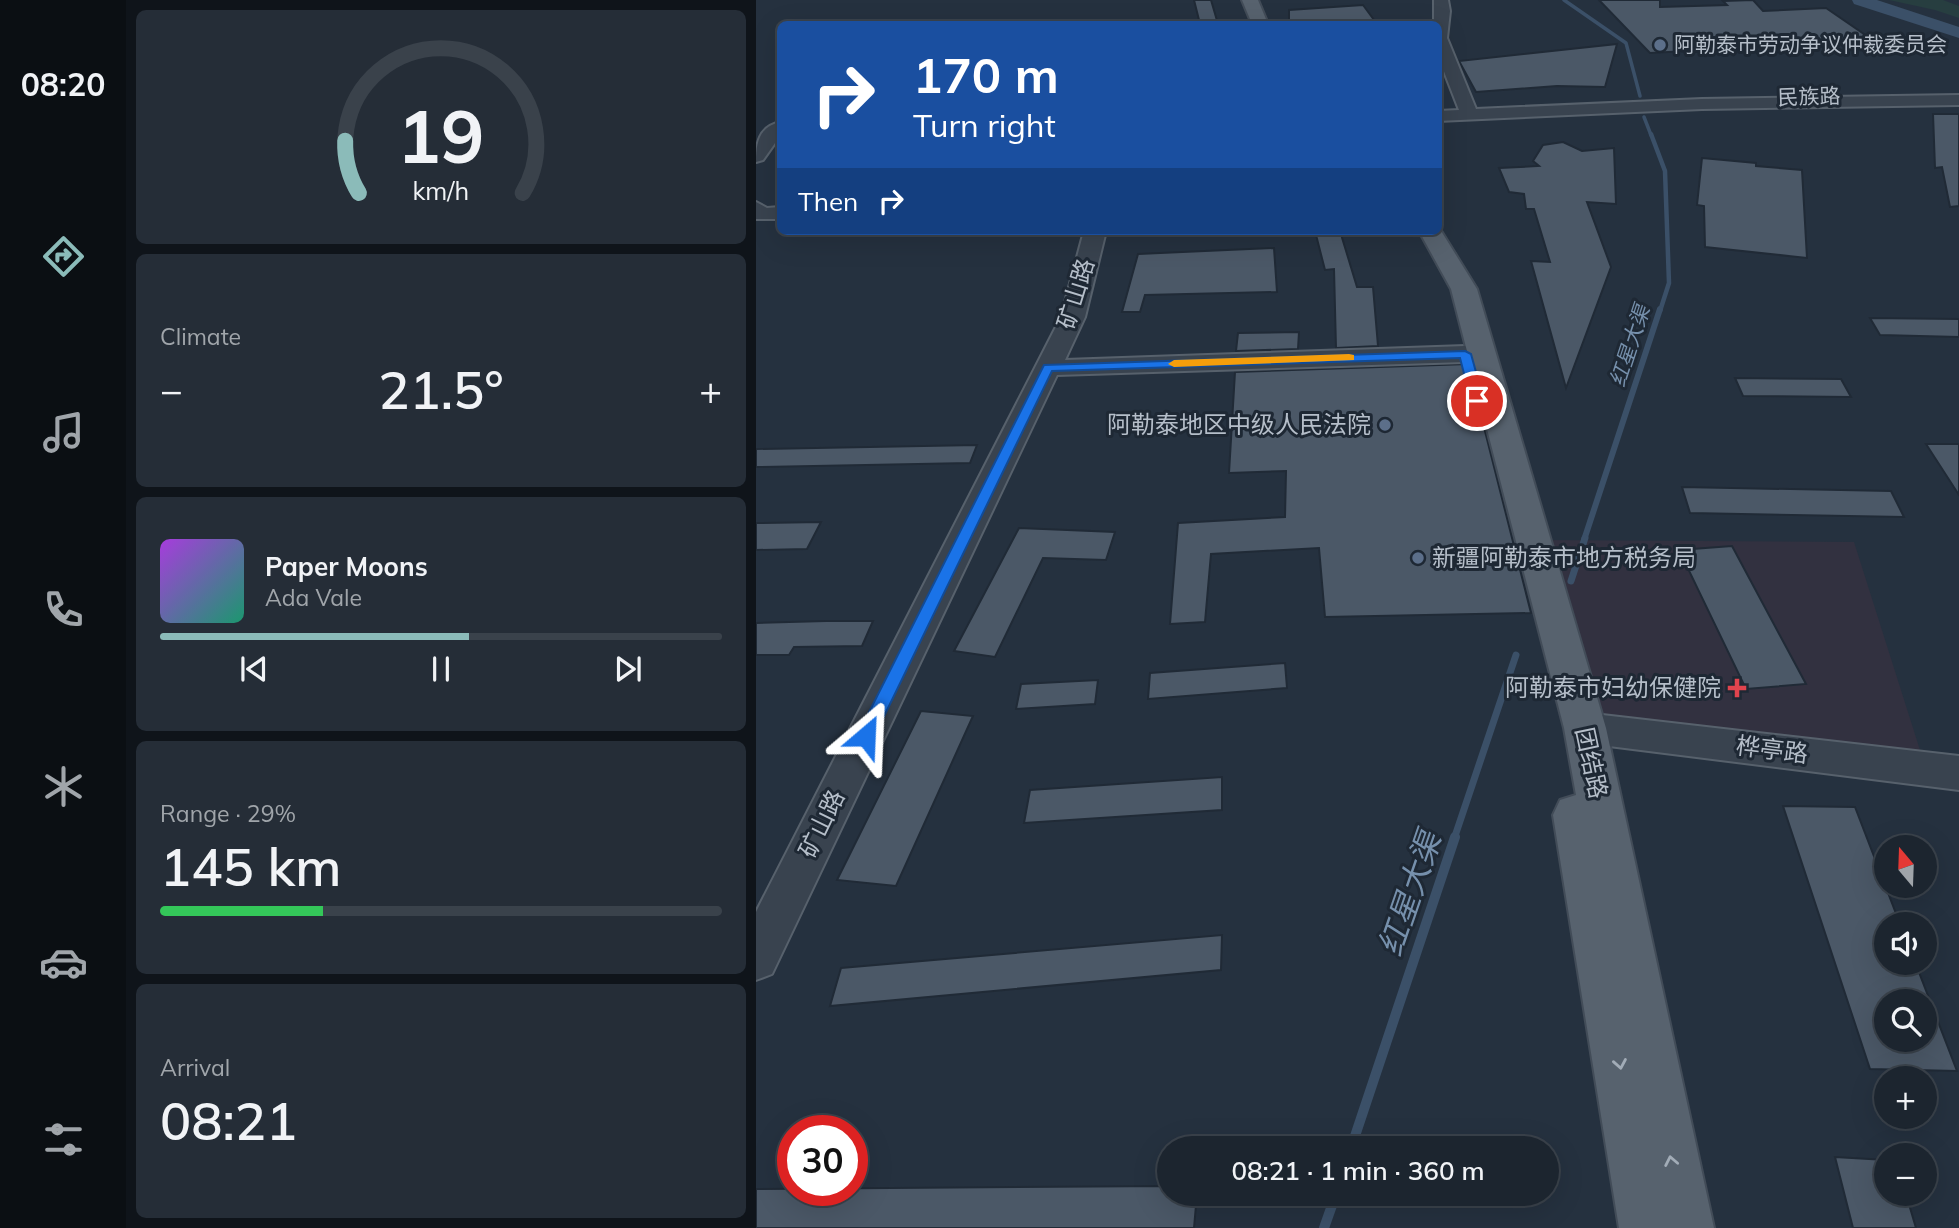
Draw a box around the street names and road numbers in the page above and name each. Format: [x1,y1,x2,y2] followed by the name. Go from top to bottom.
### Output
[1777,82,1841,110] street label: 民族路
[1050,255,1100,333] street label: 矿山路
[1570,724,1614,801] street label: 团结路
[1735,730,1810,768] street label: 桦亭路
[792,785,850,862] street label: 矿山路

